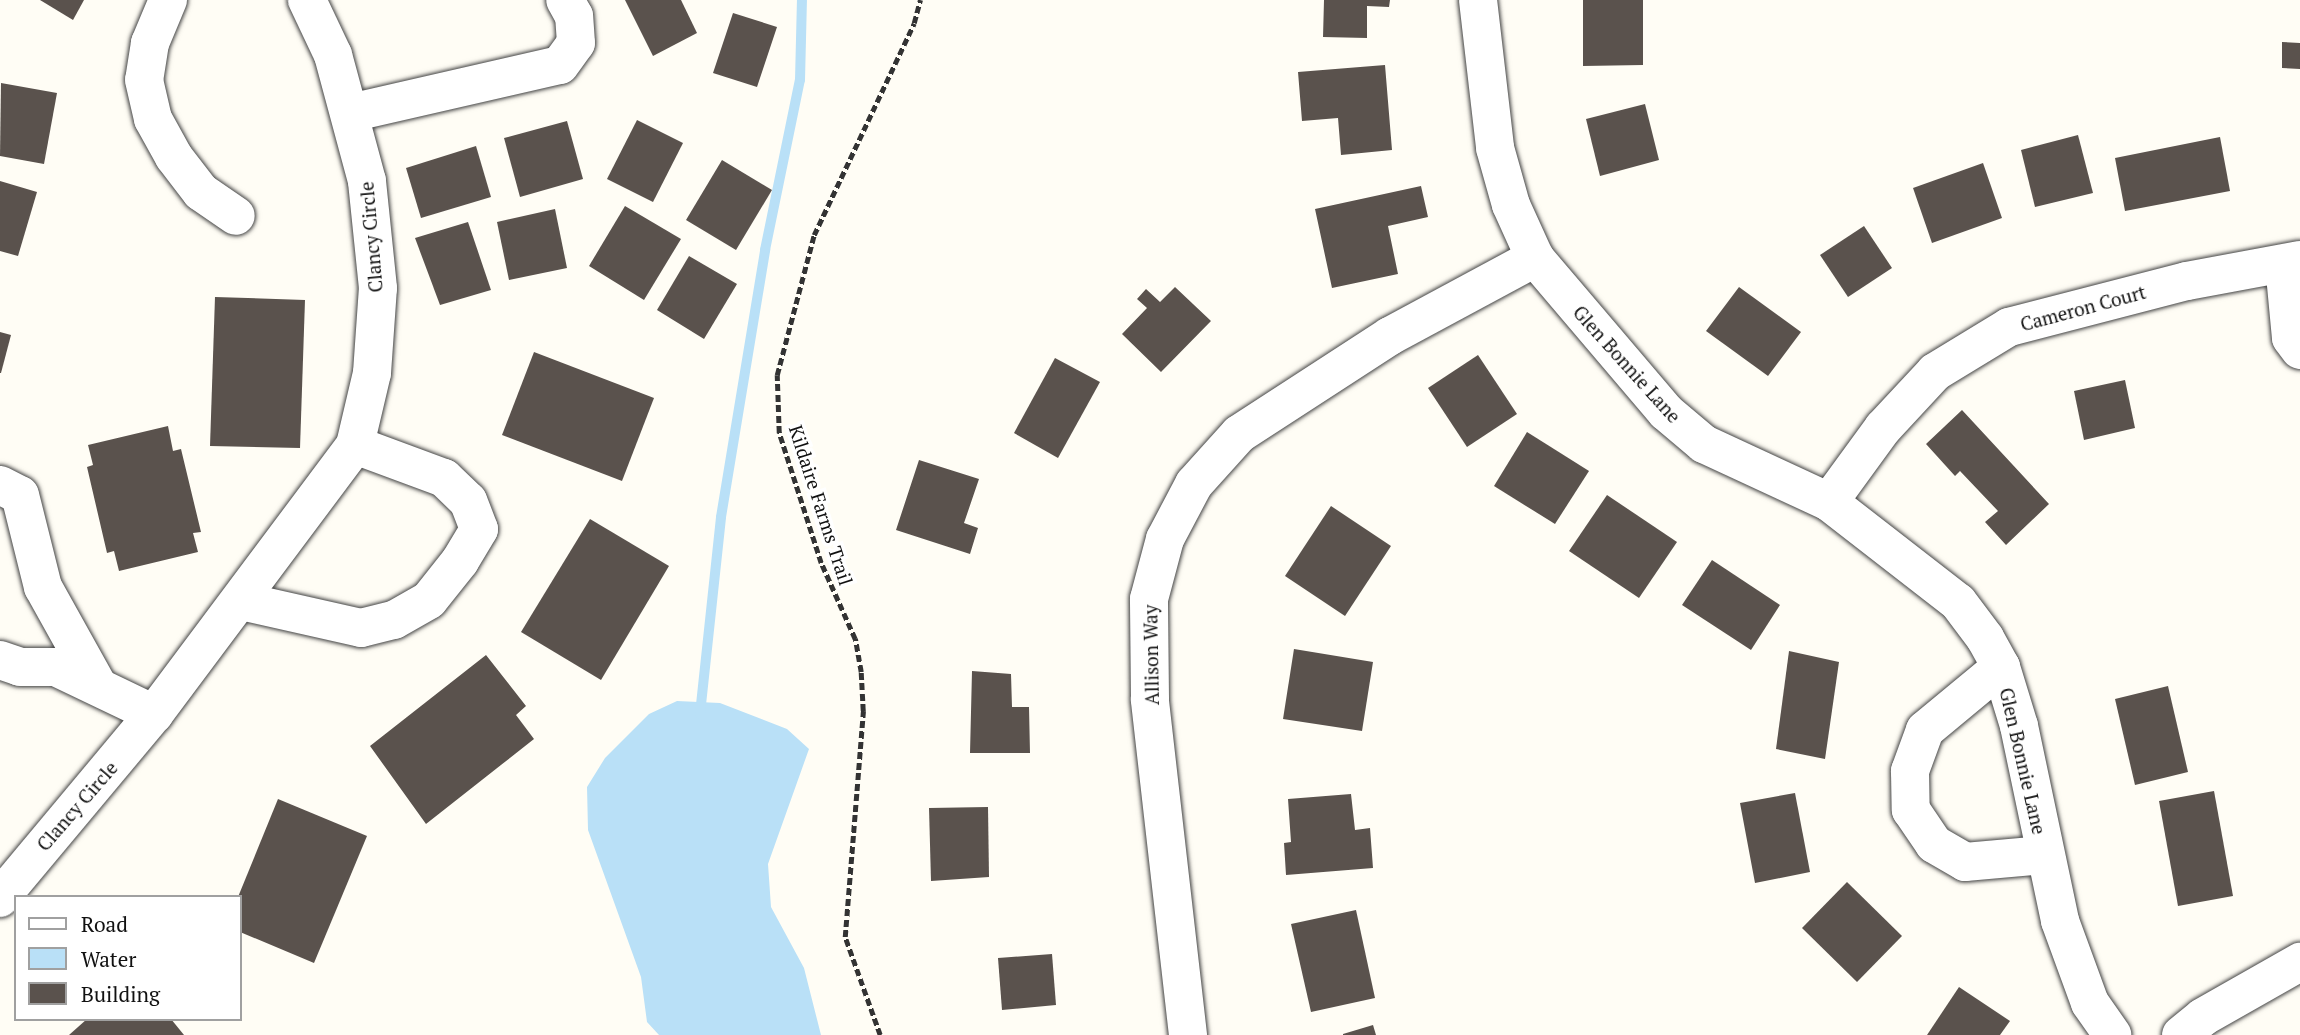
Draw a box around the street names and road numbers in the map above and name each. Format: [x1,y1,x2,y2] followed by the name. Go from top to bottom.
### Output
[355,181,387,293] street label: Clancy Circle
[2018,280,2148,336] street label: Cameron Court
[1568,301,1686,427] street label: Glen Bonnie Lane
[784,422,858,588] street label: Kildaire Farms Trail
[1139,605,1163,705] street label: Allison Way
[1995,685,2051,837] street label: Glen Bonnie Lane
[32,757,122,855] street label: Clancy Circle

